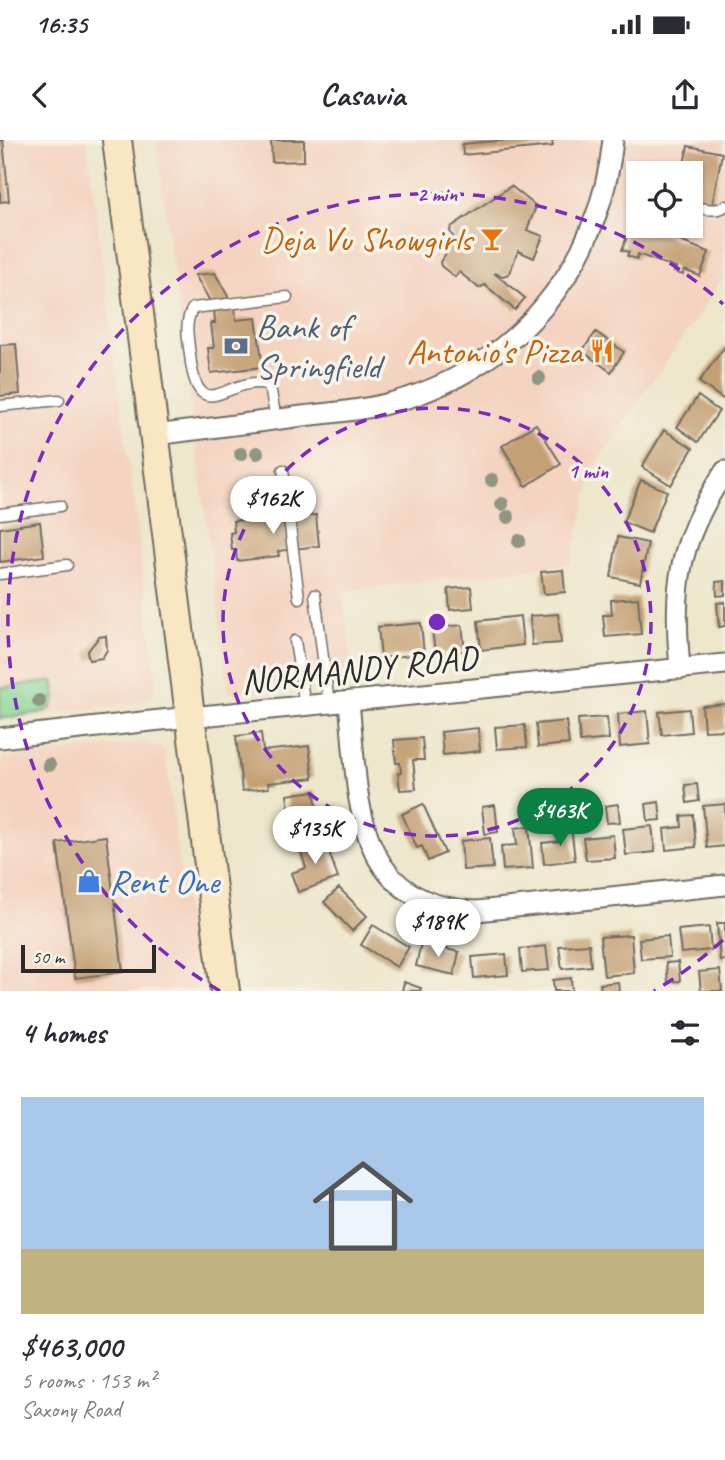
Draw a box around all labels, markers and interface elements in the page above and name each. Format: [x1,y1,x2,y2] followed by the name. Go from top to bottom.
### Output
[35,8,87,41] text: 16:35
[320,74,405,115] text: Casavia
[21,76,59,114] icon: back
[666,76,704,114] icon: share
[626,161,703,238] map controls
[626,161,703,238] button: locate
[417,181,457,207] text: 2 min
[261,217,475,262] place label: Deja Vu Showgirls
[478,225,506,253] bar icon: Deja Vu Showgirls
[256,304,386,389] place label: Bank of Springfield
[407,329,584,374] place label: Antonio's Pizza
[222,332,250,360] bank icon: Bank of Springfield
[588,337,616,365] restaurant icon: Antonio's Pizza
[568,458,608,484] text: 1 min
[224,476,322,536] pin: $162K
[246,484,300,513] text: $162K
[425,610,449,634] centre of rings
[239,634,482,704] street label: NORMANDY ROAD
[511,788,609,848] pin: $463K
[533,796,587,825] text: $463K
[266,806,364,866] pin: $135K
[289,814,341,843] text: $135K
[109,859,222,904] place label: Rent One
[75,867,103,895] shop icon: Rent One
[389,900,487,959] pin: $189K
[412,907,464,936] text: $189K
[21,942,156,974] scale bar
[32,945,64,969] text: 50 m
[21,1014,106,1052] text: 4 homes
[666,1014,704,1052] icon: filters
[300,1143,426,1269] icon: home
[21,1328,122,1366] text: $463,000
[21,1366,156,1395] text: 5 rooms · 153 m²
[21,1395,121,1424] text: Saxony Road

